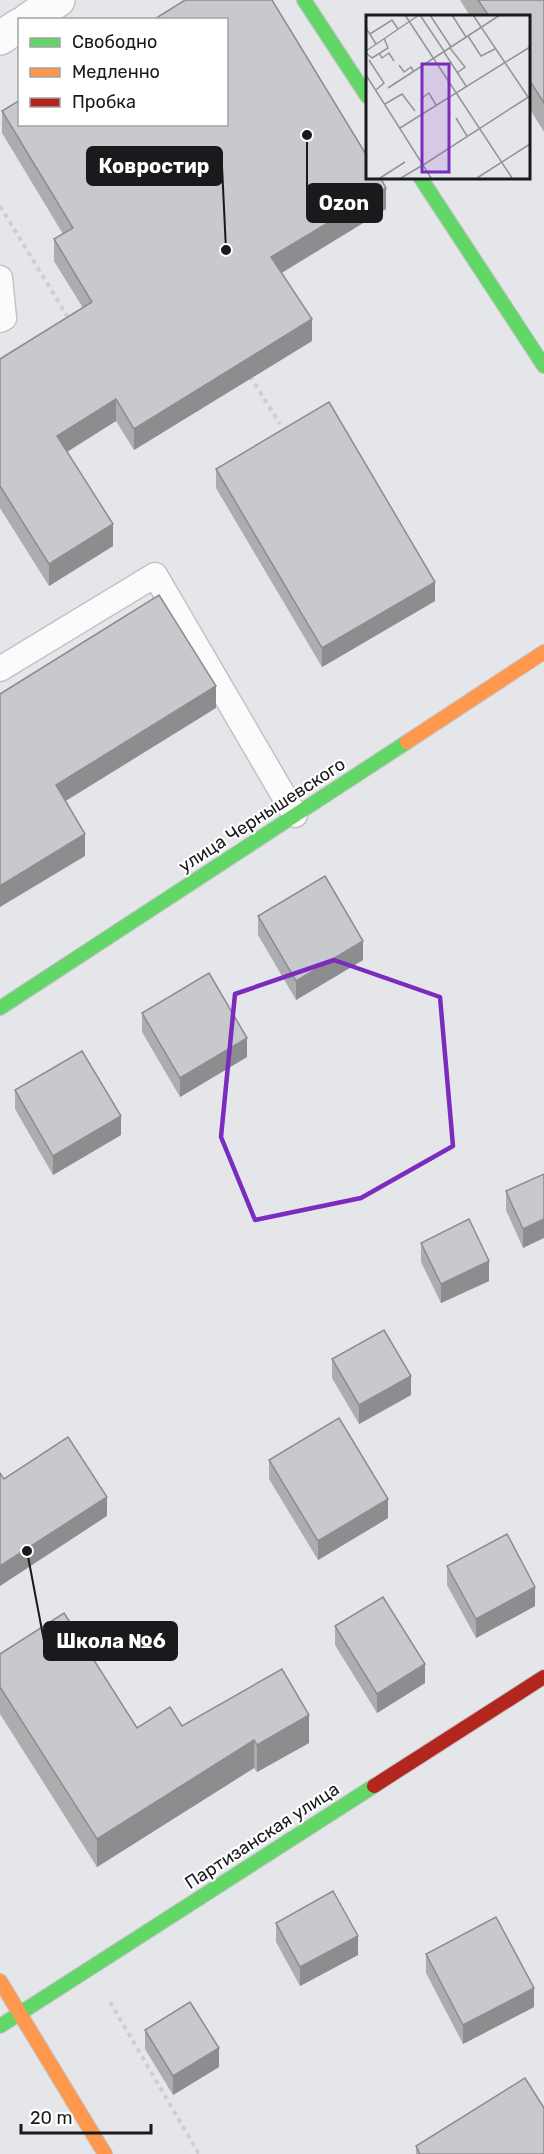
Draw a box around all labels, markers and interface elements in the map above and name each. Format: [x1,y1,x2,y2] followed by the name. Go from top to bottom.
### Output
[366,15,529,178] inset map
[18,18,228,126] legend
[72,31,157,53] text: Свободно
[72,61,160,83] text: Медленно
[72,91,136,113] text: Пробка
[87,147,222,185] callout: Ковростир
[99,154,209,178] text: Ковростир
[307,184,382,222] callout: Ozon
[319,191,369,215] text: Ozon
[175,753,349,877] street label: улица Чернышевского
[44,1622,177,1660] callout: Школа №6
[56,1629,166,1653] text: Школа №6
[181,1778,343,1894] street label: Партизанская улица
[21,2097,152,2135] scale bar
[30,2107,72,2129] text: 20 m

